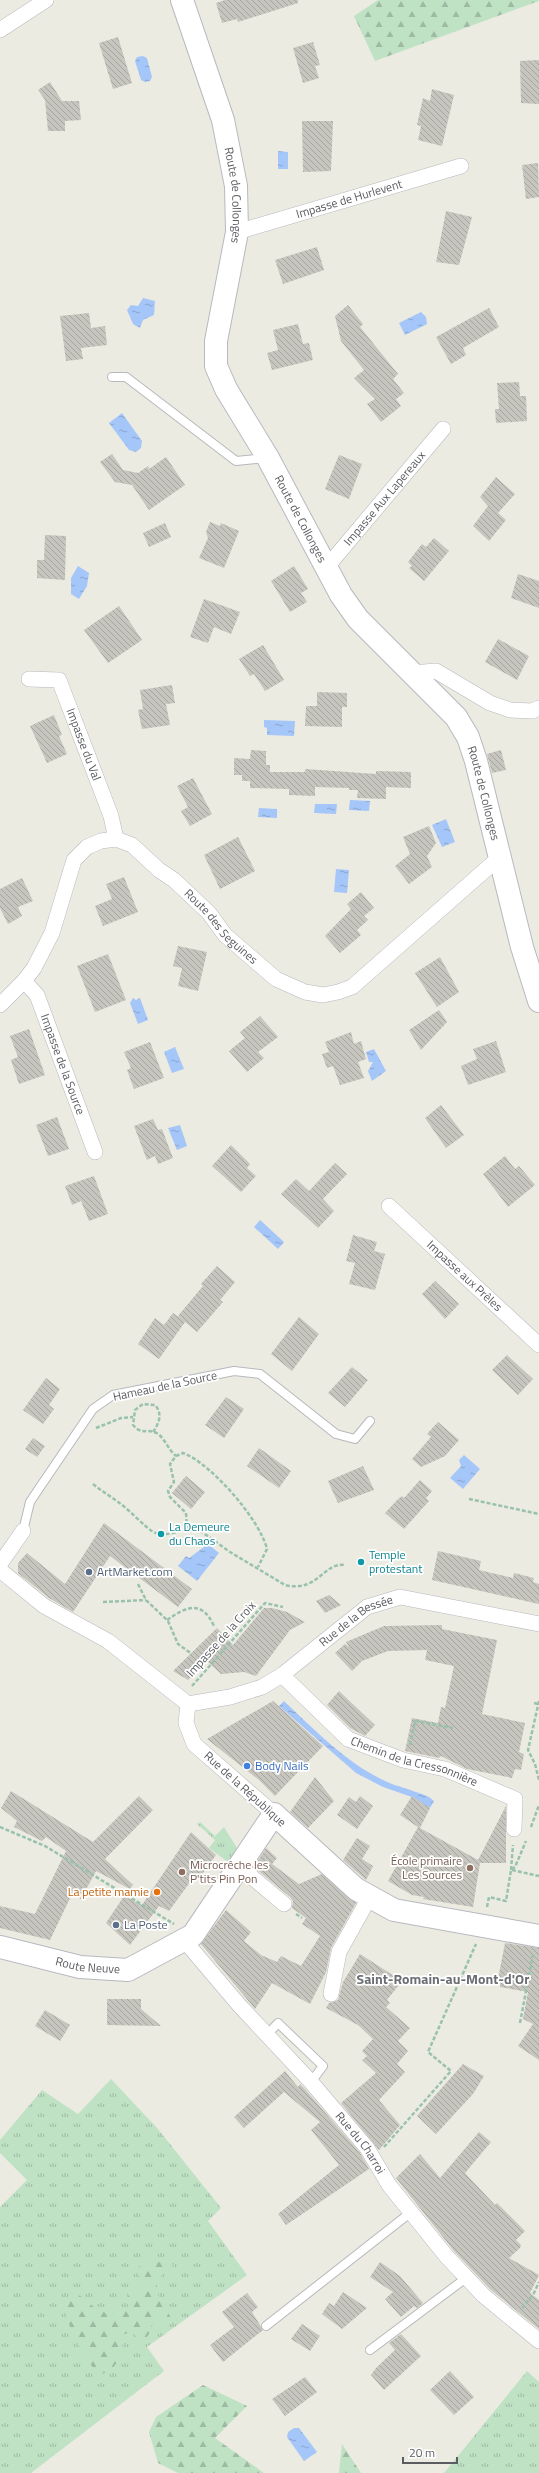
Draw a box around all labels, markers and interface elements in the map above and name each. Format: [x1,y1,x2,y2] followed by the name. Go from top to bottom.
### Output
[220,145,247,245] street label: Route de Collonges
[294,174,405,223] street label: Impasse de Hurlevent
[339,446,430,550] street label: Impasse Aux Lapereaux
[270,471,332,566] street label: Route de Collonges
[62,705,107,783] street label: Impasse du Val
[463,743,505,843] street label: Route de Collonges
[180,884,263,969] street label: Route des Seguines
[36,1011,90,1117] street label: Impasse de la Source
[423,1236,507,1316] street label: Impasse aux Prêles
[111,1365,219,1406] street label: Hameau de la Source
[169,1517,230,1550] place label: La Demeure du Chaos
[156,1529,166,1539] marker: La Demeure du Chaos
[369,1545,423,1578] place label: Temple protestant
[356,1557,366,1567] marker: Temple protestant
[97,1562,173,1581] place label: ArtMarket.com
[84,1567,94,1577] marker: ArtMarket.com
[315,1590,395,1651] street label: Rue de la Bessée
[181,1596,260,1681] street label: Impasse de la Croix
[348,1731,481,1791] street label: Chemin de la Cressonnière
[200,1746,291,1831] street label: Rue de la République
[255,1756,309,1775] place label: Body Nails
[242,1761,252,1771] marker: Body Nails
[391,1851,462,1884] place label: École primaire Les Sources
[190,1855,269,1888] place label: Microcrêche les P'tits Pin Pon
[465,1863,475,1873] marker: École primaire Les Sources
[177,1867,187,1877] marker: Microcrêche les P'tits Pin Pon
[68,1882,149,1901] place label: La petite mamie
[152,1887,162,1897] marker: La petite mamie
[124,1915,168,1934] place label: La Poste
[111,1920,121,1930] marker: La Poste
[54,1951,121,1978] street label: Route Neuve
[357,1968,529,1989] district label: Saint-Romain-au-Mont-d'Or
[331,2107,390,2177] street label: Rue du Charroi
[403,2439,457,2465] scale bar
[409,2443,435,2462] text: 20 m

